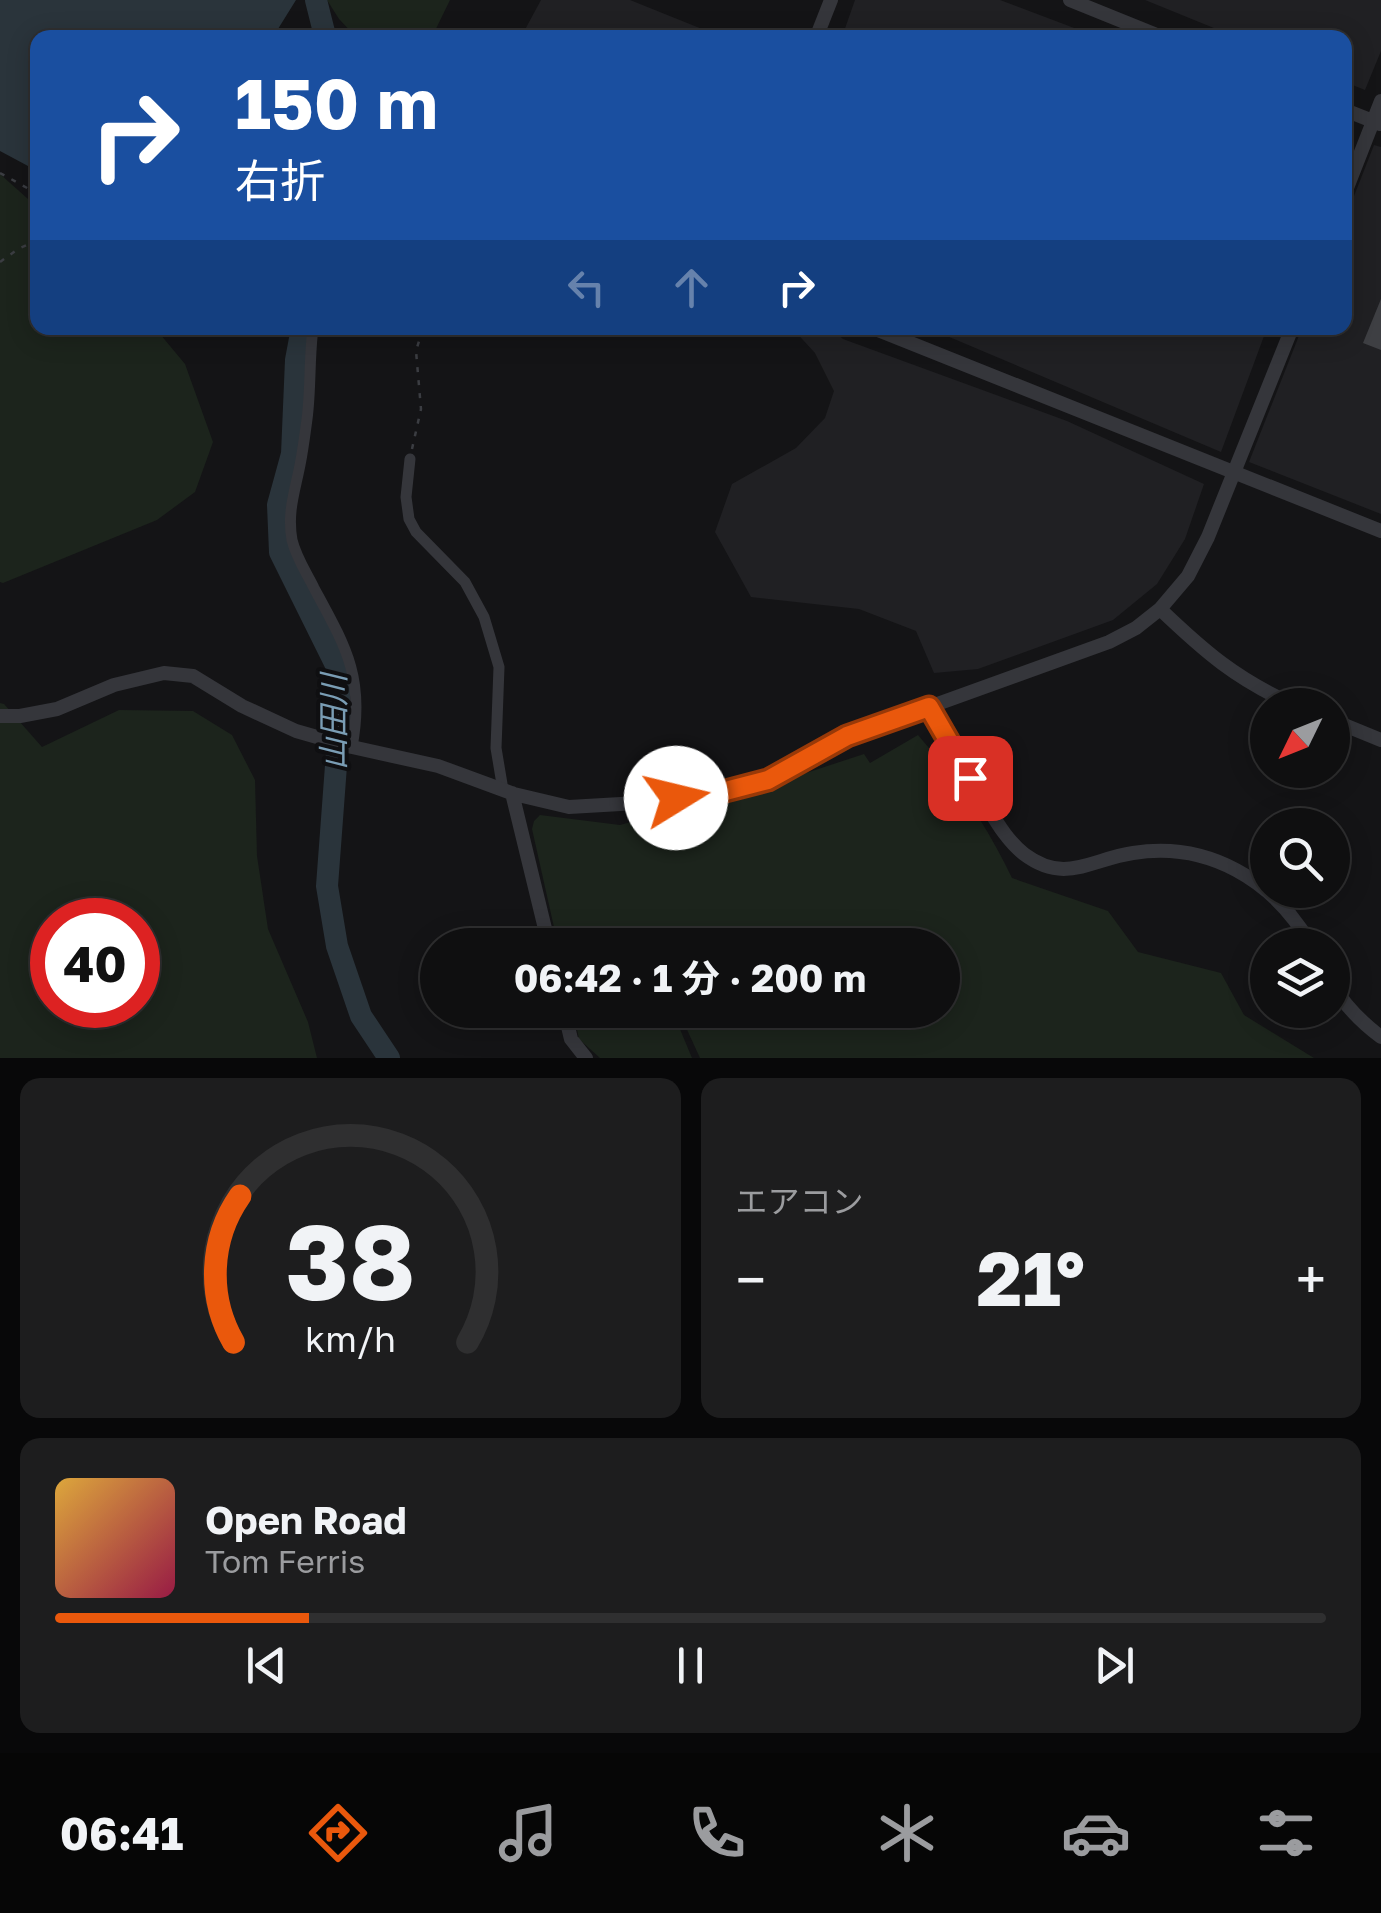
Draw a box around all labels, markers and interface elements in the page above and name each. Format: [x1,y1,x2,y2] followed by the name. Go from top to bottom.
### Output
[235,60,438,144] text: 150 m
[70,70,200,200] icon: right
[235,153,325,207] text: 右折
[559,260,614,315] icon: left
[664,260,719,315] icon: ahead
[769,260,824,315] icon: right
[314,671,352,770] water label: 山田川
[1250,688,1350,788] north arrow
[1250,688,1350,1028] map controls
[928,736,1013,821] pin
[624,746,728,850] position arrow
[943,751,998,806] icon: arrive
[1250,808,1350,908] button: search
[30,898,160,1028] speed limit sign: 40
[1250,928,1350,1028] button: layers
[514,955,866,1000] text: 06:42 · 1 分 · 200 m
[736,1182,864,1220] text: エアコン
[285,1198,415,1323] text: 38
[976,1232,1085,1323] text: 21°
[736,1246,766,1312] text: −
[1296,1246,1326,1312] text: +
[305,1317,396,1360] text: km/h
[205,1497,407,1542] text: Open Road
[205,1542,365,1580] text: Tom Ferris
[239,1638,294,1693] icon: previous
[663,1638,718,1693] icon: pause
[1087,1638,1142,1693] icon: next
[303,1798,373,1868] icon: directions
[493,1798,563,1868] icon: music
[682,1798,752,1868] icon: phone
[872,1798,942,1868] icon: climate
[1061,1798,1131,1868] icon: car
[1251,1798,1321,1868] icon: filters
[60,1806,183,1860] text: 06:41

